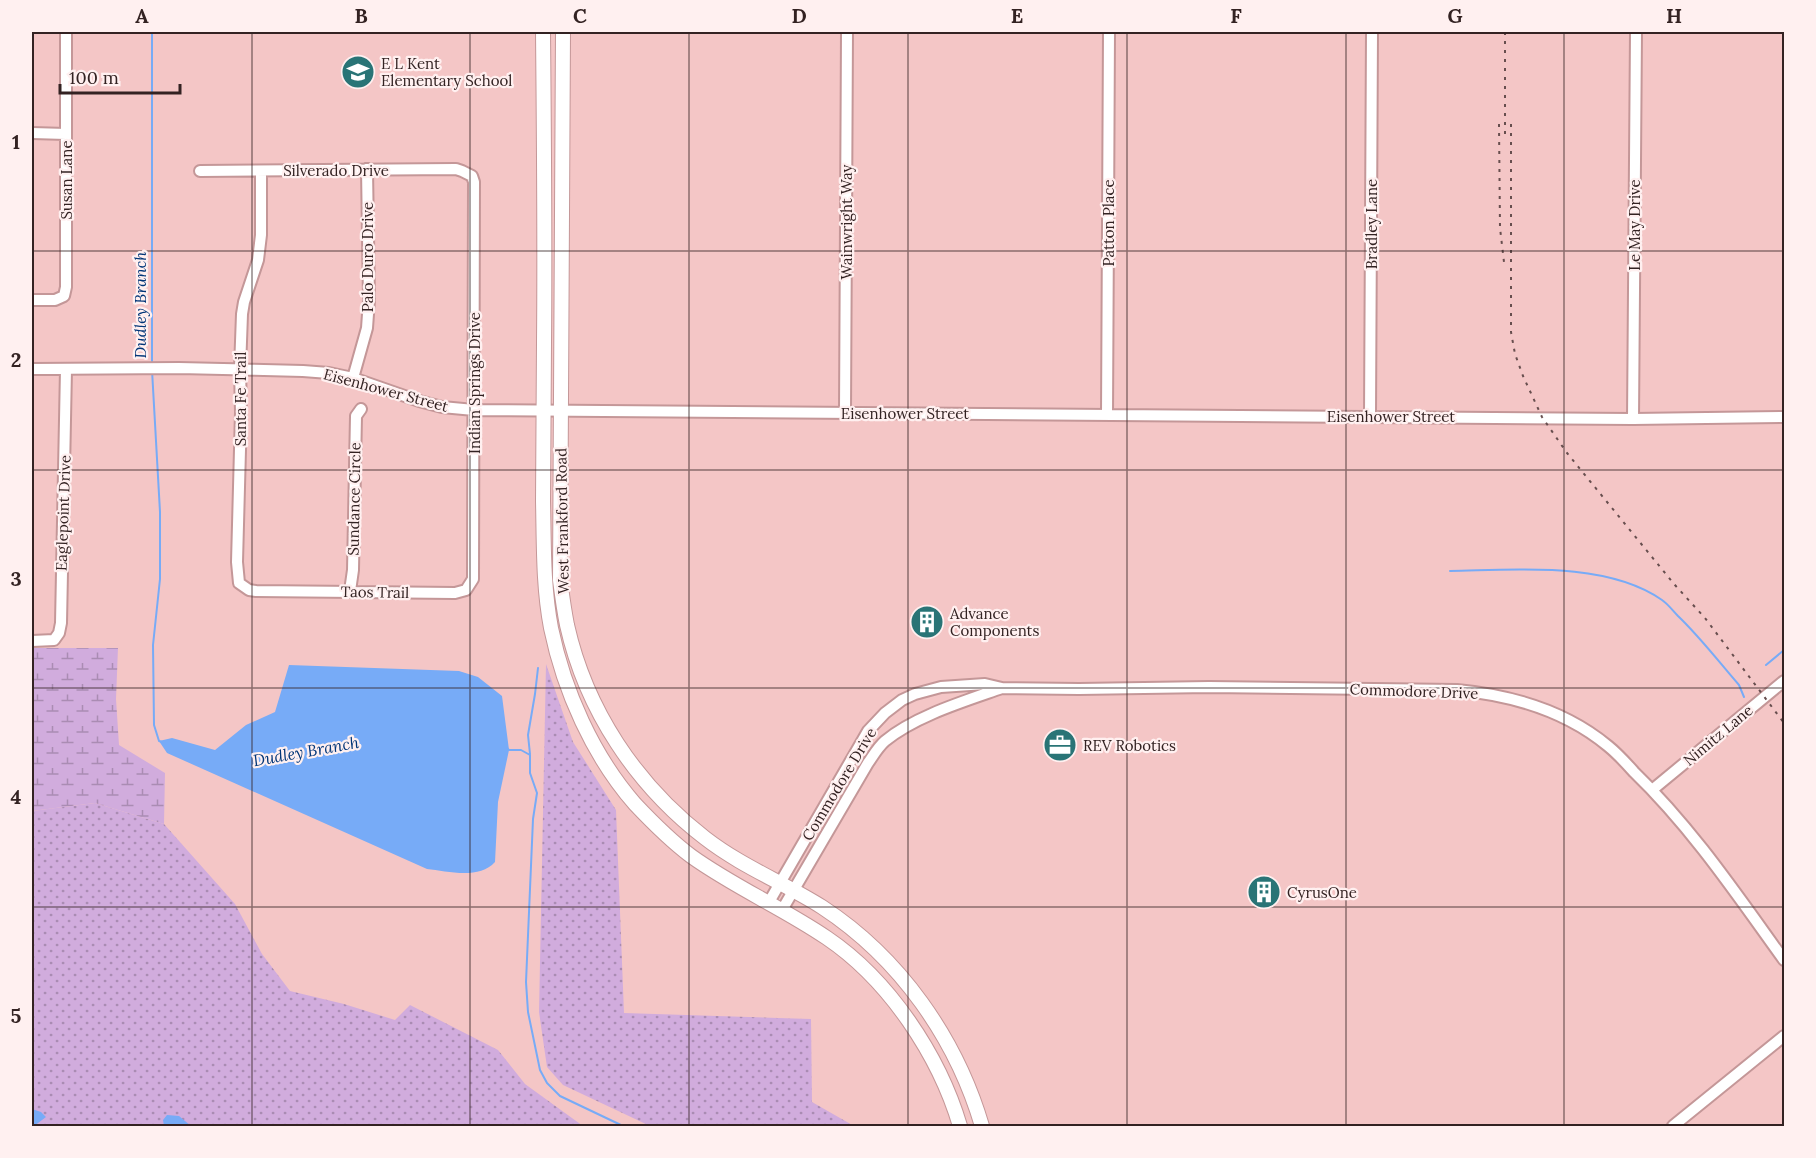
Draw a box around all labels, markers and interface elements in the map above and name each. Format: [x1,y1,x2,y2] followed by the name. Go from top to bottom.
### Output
[135,3,149,28] text: A
[354,3,368,28] text: B
[573,3,587,28] text: C
[791,3,807,28] text: D
[1011,3,1023,28] text: E
[1230,3,1242,28] text: F
[1447,3,1463,28] text: G
[1666,3,1682,28] text: H
[340,54,376,90] school or university icon: E L Kent Elementary School
[381,54,512,90] place label: E L Kent Elementary School
[60,57,180,95] scale bar
[69,66,119,89] text: 100 m
[12,129,20,154] text: 1
[57,140,76,220] street label: Susan Lane
[283,161,389,180] street label: Silverado Drive
[837,164,856,279] street label: Wainwright Way
[1099,179,1118,267] street label: Patton Place
[1362,179,1381,269] street label: Bradley Lane
[1625,179,1644,271] street label: Le May Drive
[358,202,377,312] street label: Palo Duro Drive
[130,251,150,359] water label: Dudley Branch
[465,312,484,454] street label: Indian Springs Drive
[11,347,21,372] text: 2
[231,352,250,446] street label: Santa Fe Trail
[322,364,451,416] street label: Eisenhower Street
[841,404,969,423] street label: Eisenhower Street
[1327,407,1455,426] street label: Eisenhower Street
[344,442,364,556] street label: Sundance Circle
[551,448,573,594] street label: West Frankford Road
[51,455,75,571] street label: Eaglepoint Drive
[10,566,22,591] text: 3
[341,582,409,602] street label: Taos Trail
[909,604,945,640] building icon: Advance Components
[949,604,1039,640] place label: Advance Components
[1349,679,1479,703] street label: Commodore Drive
[1679,700,1757,770] street label: Nimitz Lane
[798,724,880,844] street label: Commodore Drive
[1042,727,1078,763] office icon: REV Robotics
[252,732,360,770] water label: Dudley Branch
[1083,736,1176,755] place label: REV Robotics
[11,784,22,809] text: 4
[1246,874,1282,910] building icon: CyrusOne
[1287,883,1357,902] place label: CyrusOne
[11,1003,22,1028] text: 5

